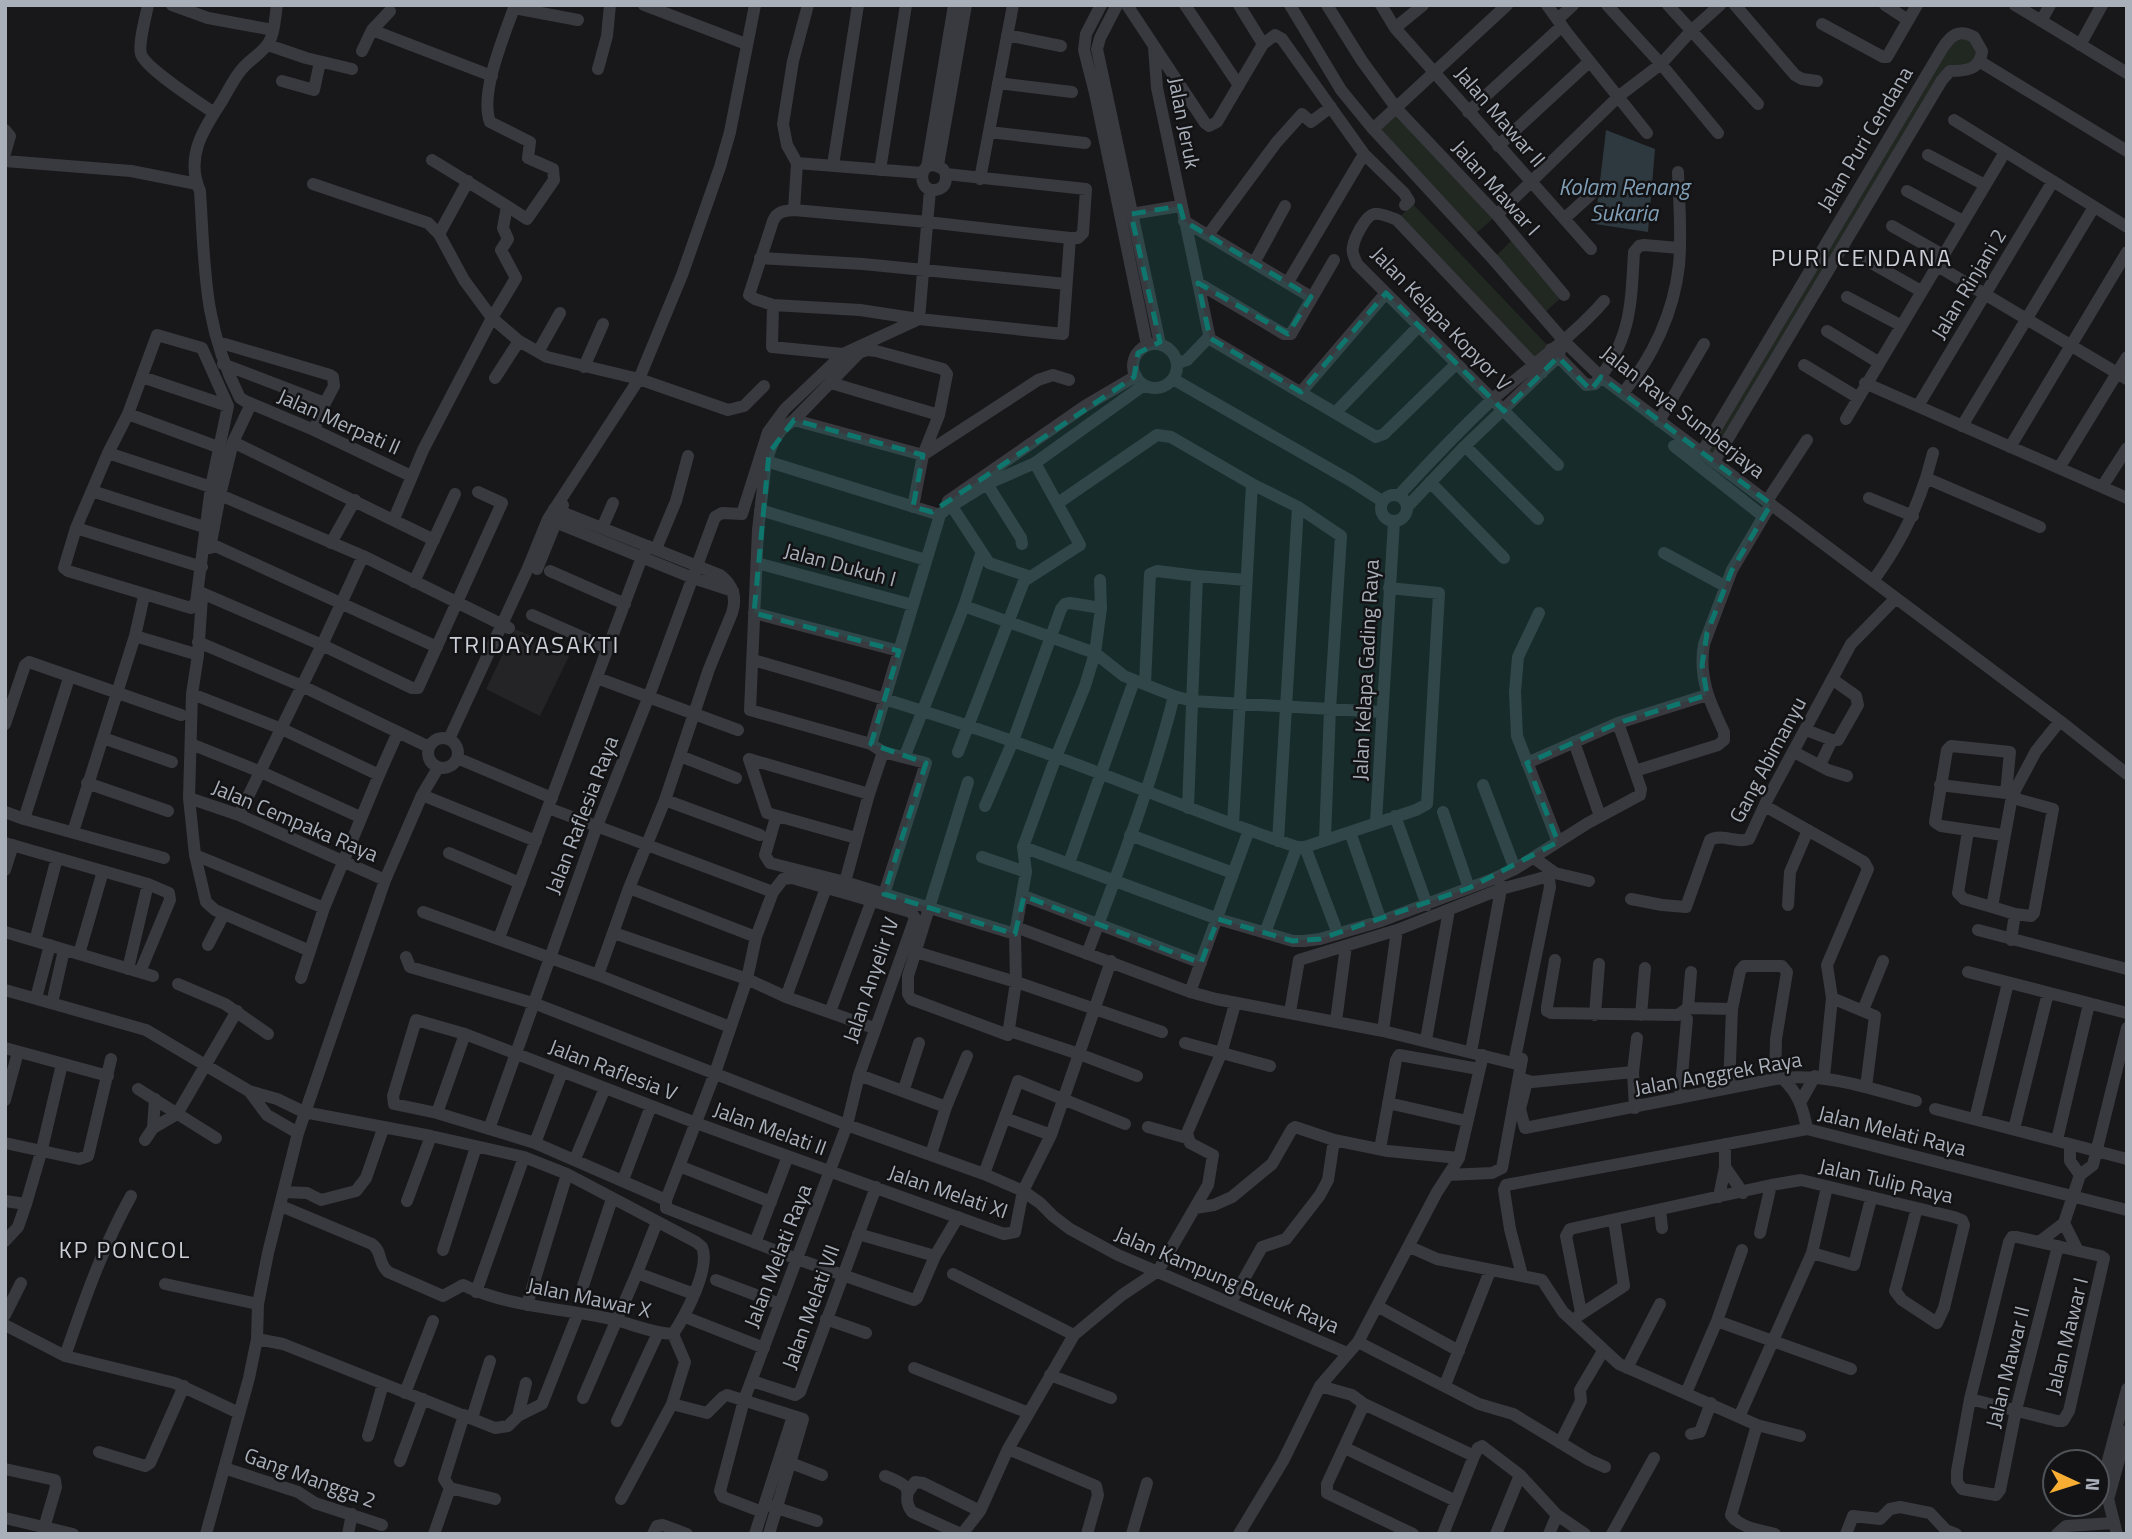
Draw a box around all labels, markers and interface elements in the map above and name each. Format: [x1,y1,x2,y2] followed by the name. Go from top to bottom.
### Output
[1448,59,1554,174] street label: Jalan Mawar II
[1808,59,1920,217] street label: Jalan Puri Cendana
[1160,74,1210,171] street label: Jalan Jeruk
[1445,132,1549,242] street label: Jalan Mawar I
[1559,169,1692,230] water label: Kolam Renang Sukaria
[1922,222,2014,345] street label: Jalan Rinjani 2
[1364,239,1519,398] street label: Jalan Kelapa Kopyor V
[1771,239,1953,275] district label: PURI CENDANA
[1595,337,1773,486] street label: Jalan Raya Sumberjaya
[273,380,406,463] street label: Jalan Merpati II
[781,534,900,594] street label: Jalan Dukuh I
[1343,558,1387,781] street label: Jalan Kelapa Gading Raya
[450,626,620,662] district label: TRIDAYASAKTI
[1720,691,1814,828] street label: Gang Abimanyu
[536,730,626,898] street label: Jalan Raflesia Raya
[207,771,384,870] street label: Jalan Cempaka Raya
[834,913,906,1047] street label: Jalan Anyelir IV
[544,1030,682,1108] street label: Jalan Raflesia V
[1632,1042,1804,1103] street label: Jalan Anggrek Raya
[709,1093,831,1163] street label: Jalan Melati II
[1815,1096,1970,1164] street label: Jalan Melati Raya
[1816,1149,1957,1211] street label: Jalan Tulip Raya
[884,1156,1013,1227] street label: Jalan Melati XI
[735,1179,819,1332] street label: Jalan Melati Raya
[1110,1217,1345,1341] street label: Jalan Kampung Bueuk Raya
[59,1232,191,1267] district label: KP PONCOL
[773,1240,847,1373] street label: Jalan Melati VII
[524,1268,654,1326] street label: Jalan Mawar X
[2036,1274,2096,1398] street label: Jalan Mawar I
[1976,1302,2038,1431] street label: Jalan Mawar II
[240,1438,381,1516] street label: Gang Mangga 2
[2041,1448,2111,1518] north arrow
[2079,1477,2108,1492] text: N

